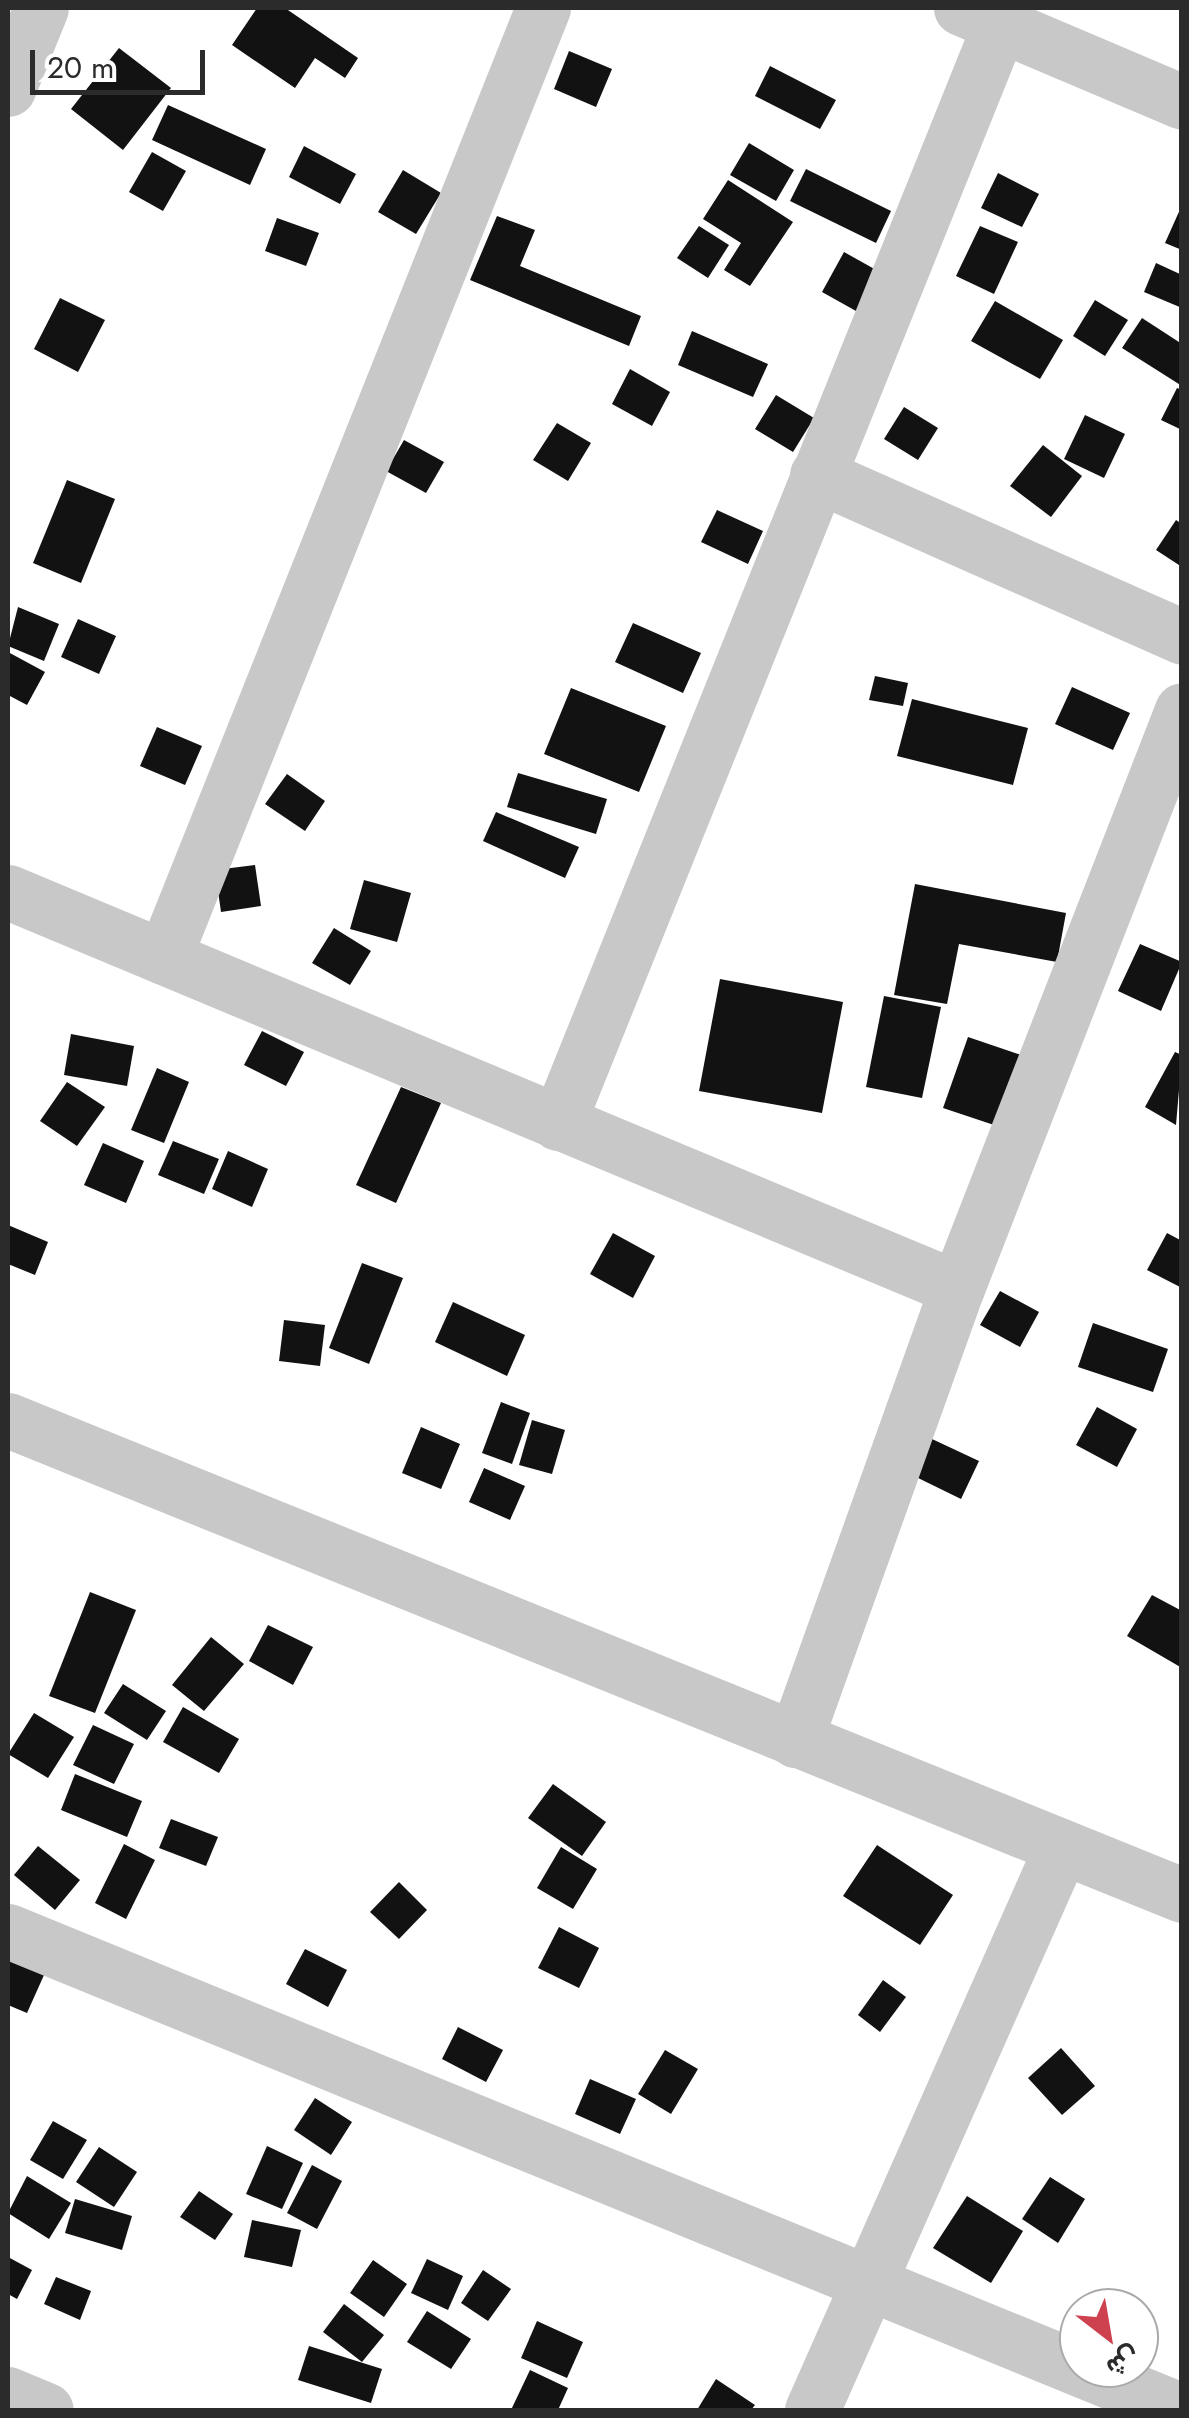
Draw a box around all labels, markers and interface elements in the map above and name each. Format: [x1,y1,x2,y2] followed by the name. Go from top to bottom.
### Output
[35,30,210,92] scale bar
[47,46,114,89] text: 20 m
[1059,2288,1159,2388] north arrow
[1099,2336,1149,2389] text: ش

